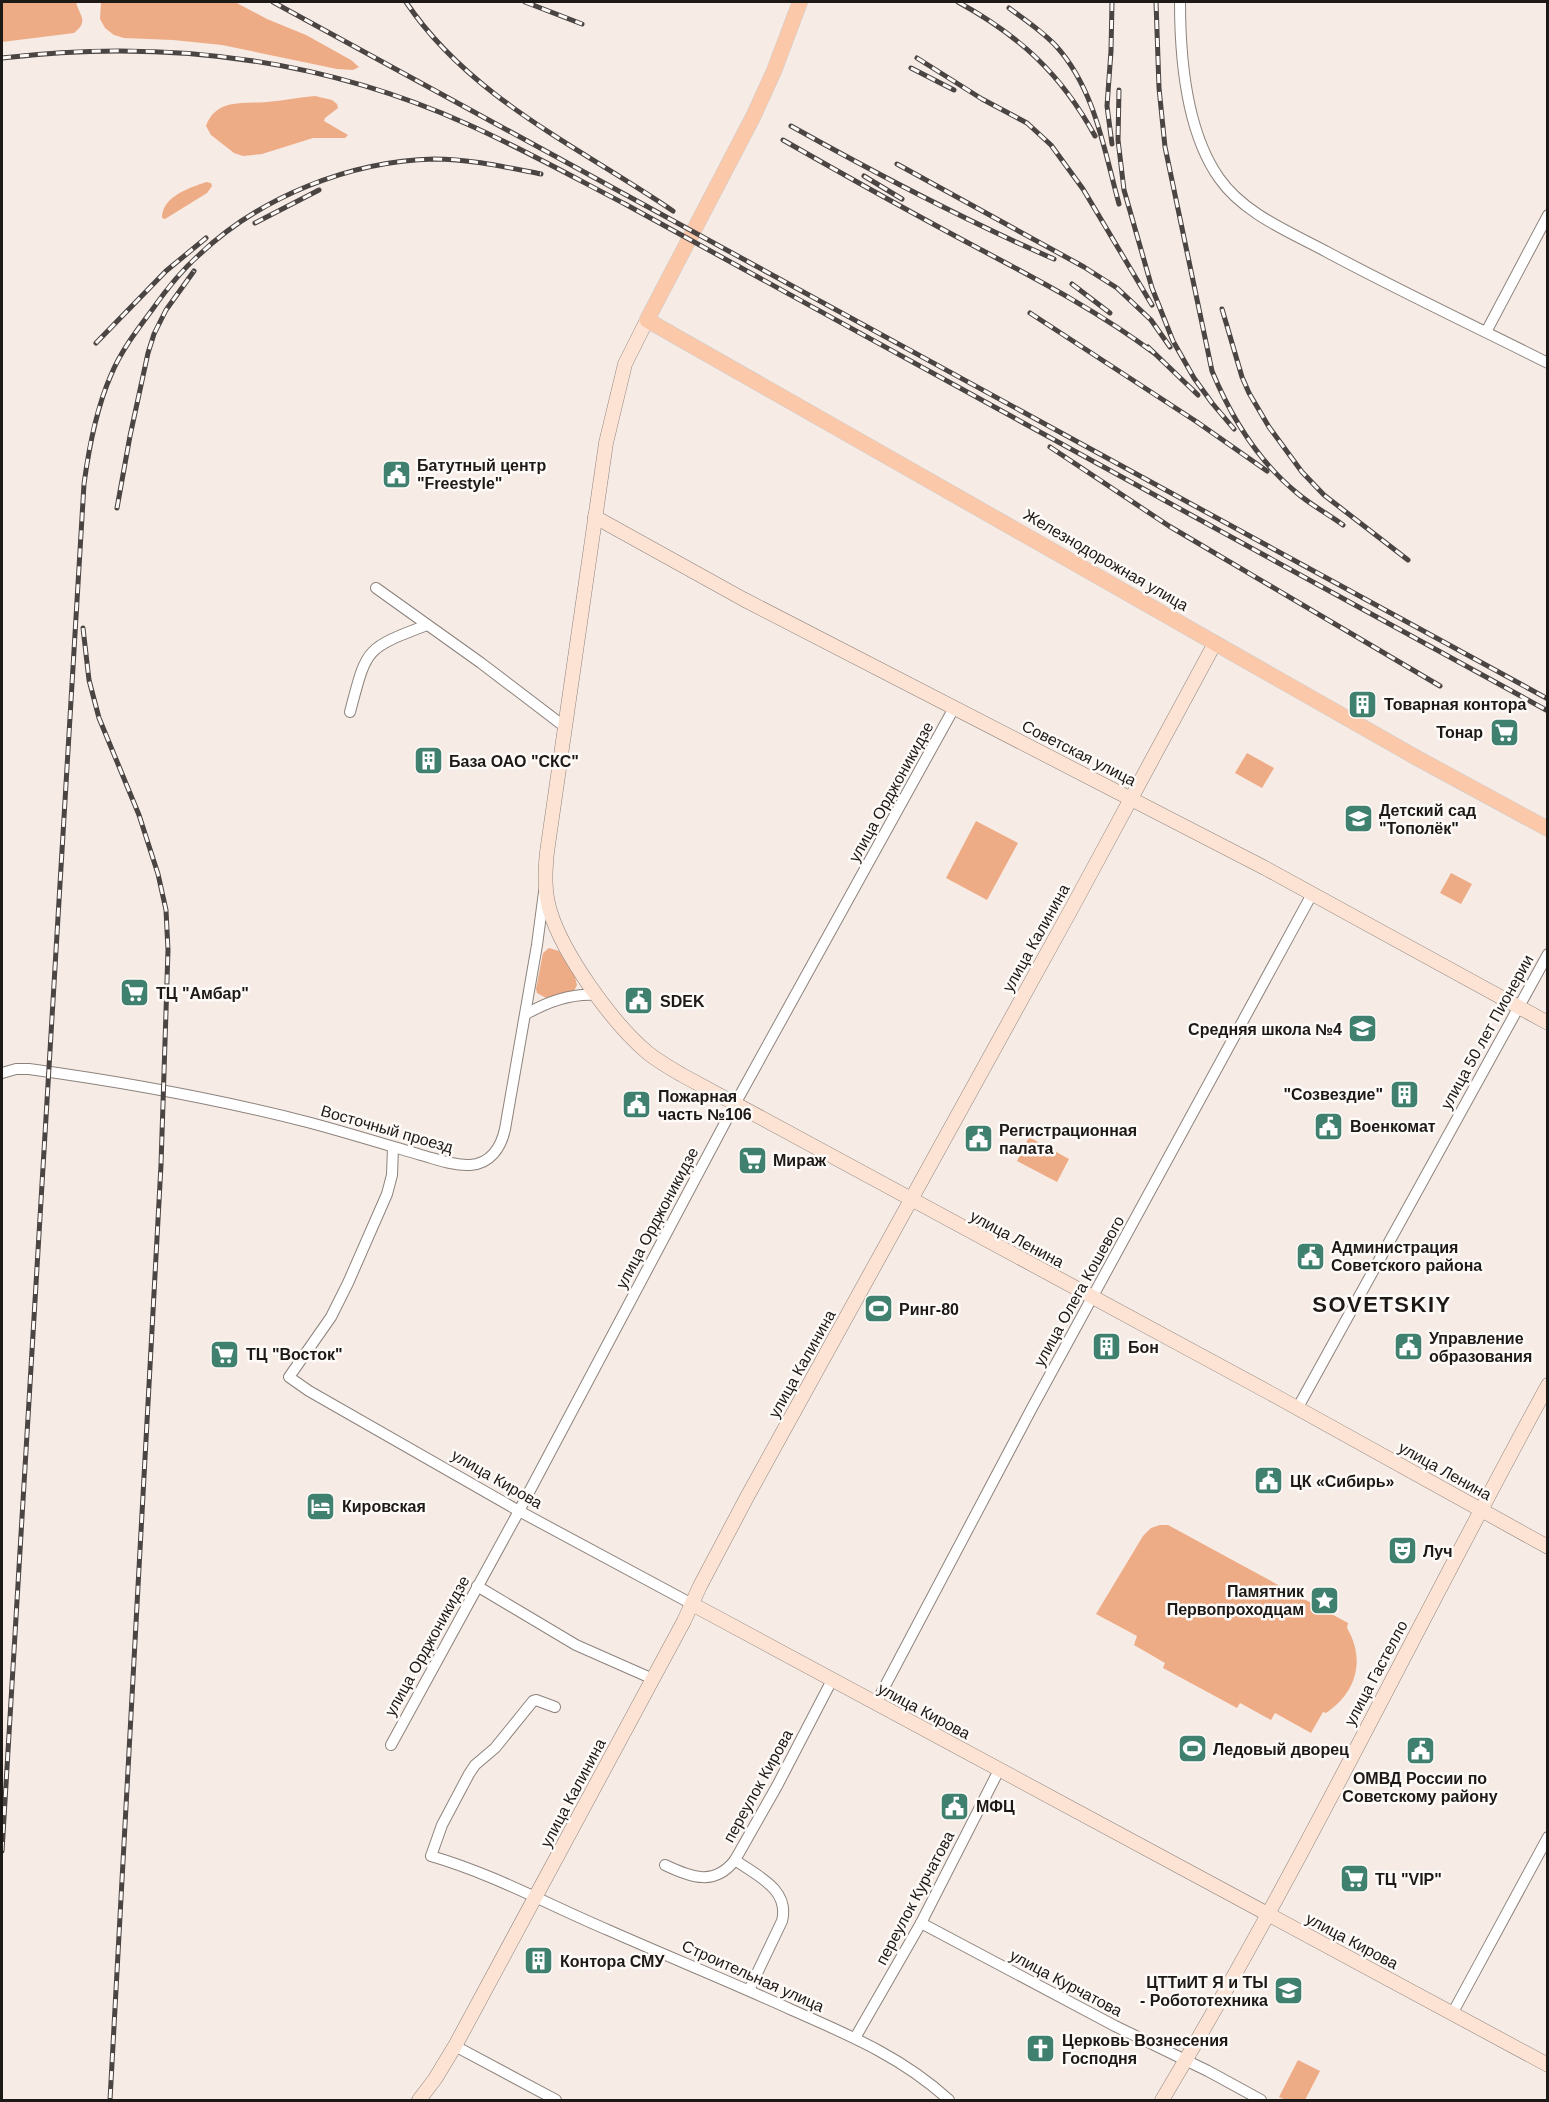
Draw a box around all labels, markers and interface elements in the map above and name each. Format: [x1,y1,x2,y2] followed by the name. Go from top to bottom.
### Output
[417,457,546,492] place label: Батутный центр "Freestyle"
[380,458,412,490] public building icon: Батутный центр "Freestyle"
[1021,506,1191,614] street label: Железнодорожная улица
[1347,688,1379,720] building icon: Товарная контора
[1384,696,1527,713] place label: Товарная контора
[1488,716,1520,748] supermarket icon: Тонар
[1019,717,1139,789] street label: Советская улица
[845,719,937,865] street label: улица Орджоникидзе
[1436,724,1483,741] place label: Тонар
[412,745,444,777] building icon: База ОАО "СКС"
[449,753,579,770] place label: База ОАО "СКС"
[1379,802,1476,837] place label: Детский сад "Тополёк"
[1342,803,1374,835] school or university icon: Детский сад "Тополёк"
[999,881,1073,995] street label: улица Калинина
[1437,952,1537,1112] street label: улица 50 лет Пионерии
[119,977,151,1009] supermarket icon: ТЦ "Амбар"
[156,985,249,1002] place label: ТЦ "Амбар"
[623,985,655,1017] public building icon: SDEK
[660,993,705,1010] place label: SDEK
[1347,1013,1379,1045] school or university icon: Средняя школа №4
[1188,1021,1342,1038] place label: Средняя школа №4
[1388,1078,1420,1110] building icon: "Созвездие"
[1283,1086,1383,1103] place label: "Созвездие"
[658,1088,752,1123] place label: Пожарная часть №106
[621,1089,653,1121] public building icon: Пожарная часть №106
[319,1102,456,1156] street label: Восточный проезд
[1313,1110,1345,1142] public building icon: Военкомат
[1350,1118,1436,1135] place label: Военкомат
[999,1122,1137,1157] place label: Регистрационная палата
[962,1123,994,1155] public building icon: Регистрационная палата
[613,1144,702,1292] street label: улица Орджоникидзе
[736,1144,768,1176] supermarket icon: Мираж
[773,1152,827,1169] place label: Мираж
[967,1207,1067,1271] street label: улица Ленина
[1031,1213,1128,1369] street label: улица Олега Кошевого
[1331,1239,1482,1274] place label: Администрация Советского района
[1294,1240,1326,1272] public building icon: Администрация Советского района
[1312,1292,1452,1317] district label: SOVETSKIY
[862,1293,894,1325] sports icon: Ринг-80
[899,1301,959,1318] place label: Ринг-80
[765,1307,839,1421] street label: улица Калинина
[1429,1330,1532,1365] place label: Управление образования
[1091,1331,1123,1363] building icon: Бон
[1392,1331,1424,1363] public building icon: Управление образования
[209,1338,241,1370] supermarket icon: ТЦ "Восток"
[1128,1339,1159,1356] place label: Бон
[246,1346,343,1363] place label: ТЦ "Восток"
[1396,1439,1494,1504] street label: улица Ленина
[449,1446,545,1512] street label: улица Кирова
[1253,1465,1285,1497] public building icon: ЦК «Сибирь»
[1290,1473,1395,1490] place label: ЦК «Сибирь»
[305,1490,337,1522] hotel icon: Кировская
[342,1498,426,1515] place label: Кировская
[1386,1535,1418,1567] theatre icon: Луч
[1423,1543,1452,1560] place label: Луч
[381,1573,473,1719] street label: улица Орджоникидзе
[1167,1583,1305,1618] place label: Памятник Первопроходцам
[1309,1584,1341,1616] place icon: Памятник Первопроходцам
[1341,1618,1411,1728] street label: улица Гастелло
[875,1680,973,1742] street label: улица Кирова
[720,1727,796,1845] street label: переулок Кирова
[1176,1733,1208,1765] sports icon: Ледовый дворец
[1404,1734,1436,1766] public building icon: ОМВД России по Советскому району
[537,1736,609,1850] street label: улица Калинина
[1213,1741,1349,1758] place label: Ледовый дворец
[1342,1770,1498,1805] place label: ОМВД России по Советскому району
[939,1790,971,1822] public building icon: МФЦ
[976,1798,1015,1815] place label: МФЦ
[873,1828,957,1968] street label: переулок Курчатова
[1338,1863,1370,1895] supermarket icon: ТЦ "VIP"
[1375,1871,1442,1888] place label: ТЦ "VIP"
[1303,1910,1401,1972] street label: улица Кирова
[679,1937,827,2015] street label: Строительная улица
[523,1945,555,1977] building icon: Контора СМУ
[1007,1946,1125,2020] street label: улица Курчатова
[560,1953,665,1970] place label: Контора СМУ
[1140,1974,1268,2009] place label: ЦТТиИТ Я и ТЫ - Робототехника
[1273,1975,1305,2007] school or university icon: ЦТТиИТ Я и ТЫ - Робототехника
[1062,2032,1228,2067] place label: Церковь Вознесения Господня
[1025,2033,1057,2065] church icon: Церковь Вознесения Господня

